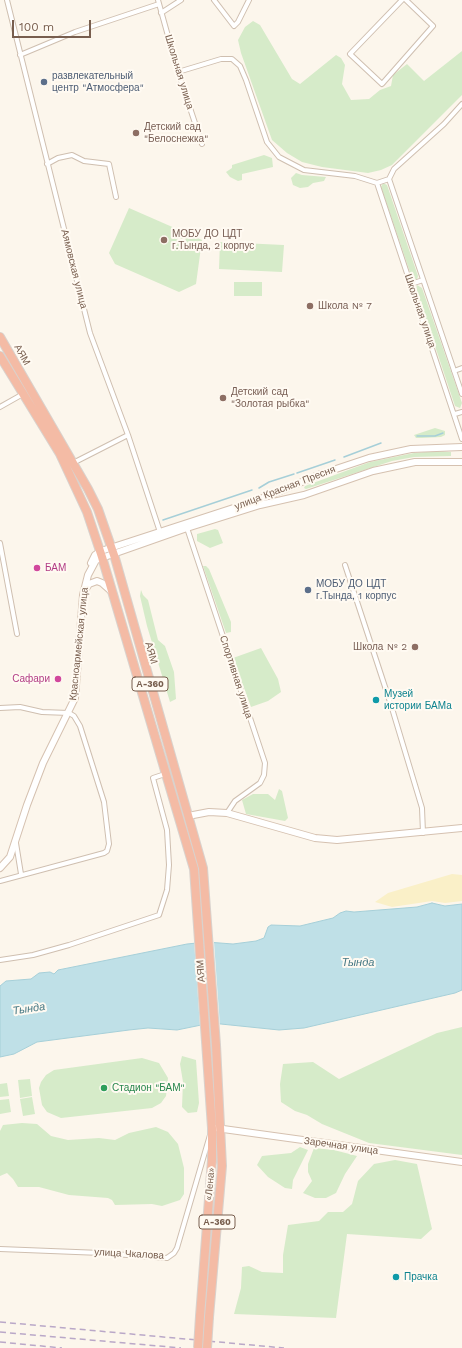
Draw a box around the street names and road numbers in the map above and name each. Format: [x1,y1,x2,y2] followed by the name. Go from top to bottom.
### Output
[162,33,196,111] street label: Школьная улица
[58,228,90,310] street label: Аямовская улица
[402,272,438,350] street label: Школьная улица
[11,342,33,368] street label: АЯМ
[233,463,337,513] street label: улица Красная Пресня
[67,587,91,701] street label: Красноармейская улица
[217,634,255,720] street label: Спортивная улица
[142,641,160,665] street label: АЯМ
[132,677,168,691] road number: А-360
[194,959,208,983] street label: АЯМ
[303,1135,379,1157] street label: Заречная улица
[203,1167,217,1201] street label: «Лена»
[199,1215,235,1229] road number: А-360
[94,1246,164,1262] street label: улица Чкалова

